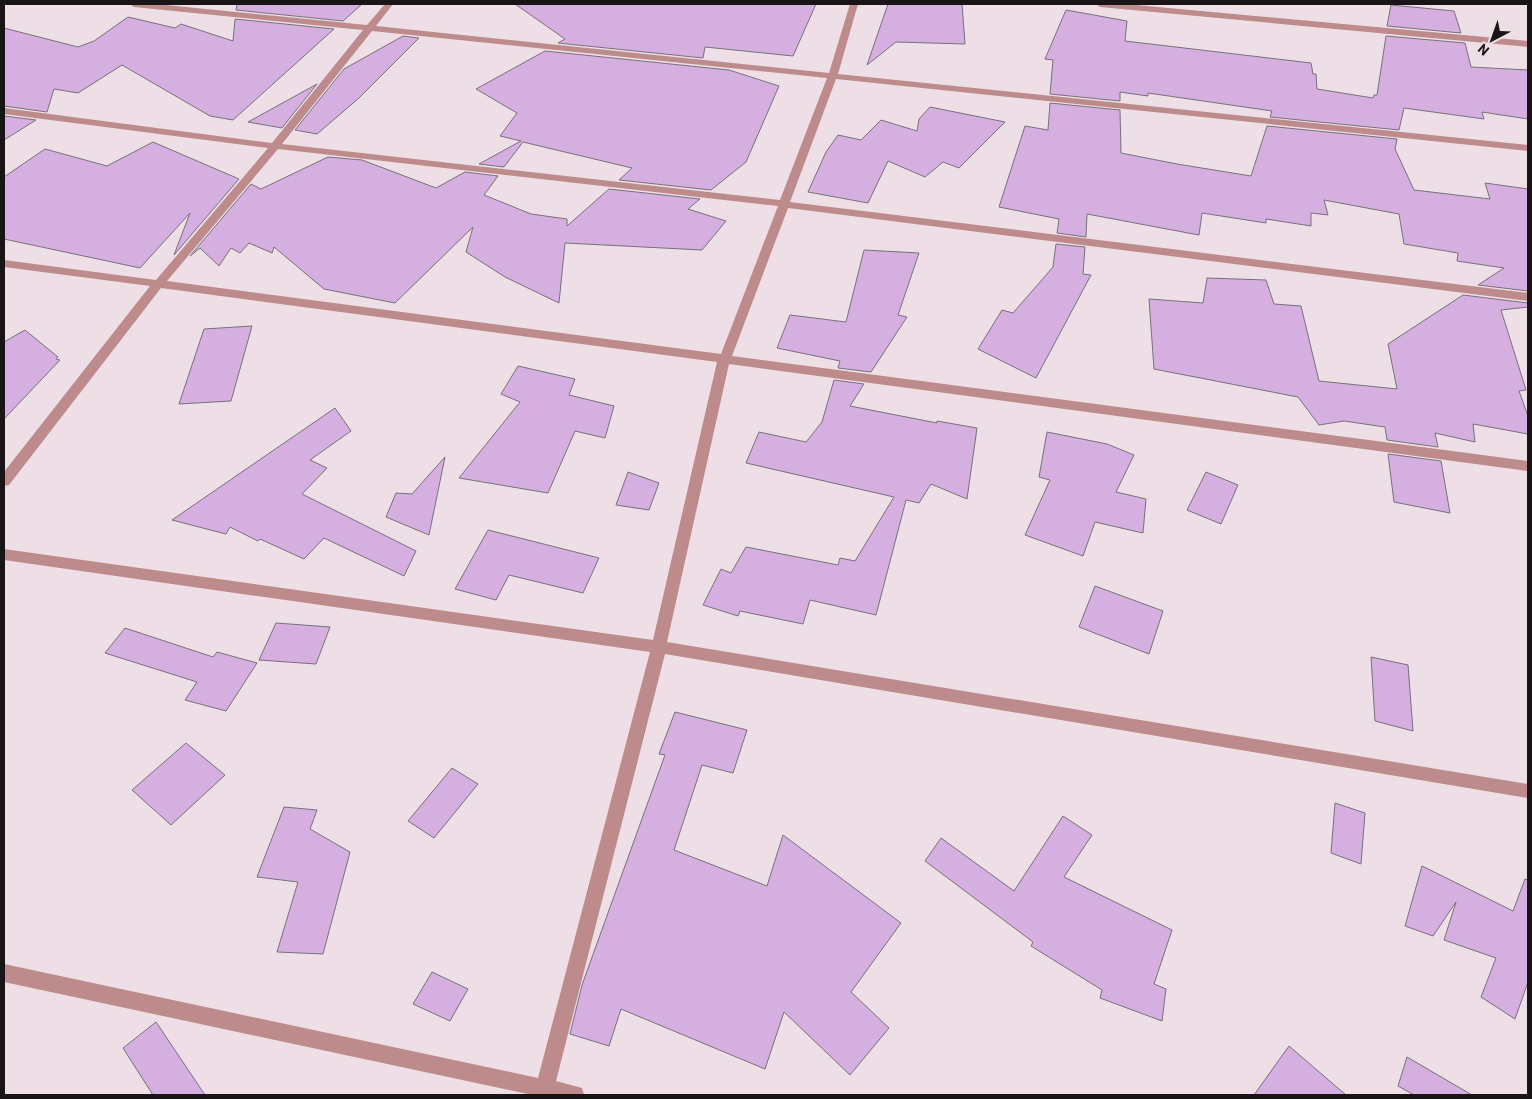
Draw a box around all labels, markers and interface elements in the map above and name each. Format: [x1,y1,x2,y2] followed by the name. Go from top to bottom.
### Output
[1467,15,1517,65] north arrow
[1474,41,1492,60] text: N

